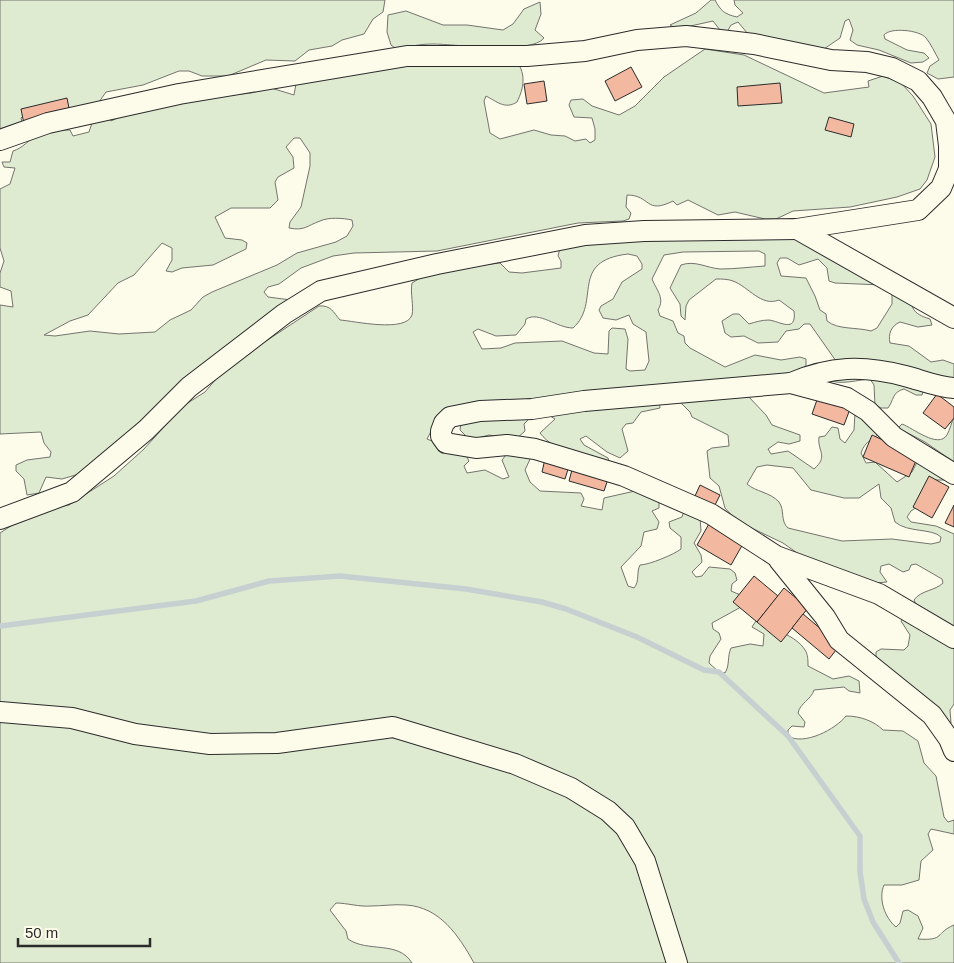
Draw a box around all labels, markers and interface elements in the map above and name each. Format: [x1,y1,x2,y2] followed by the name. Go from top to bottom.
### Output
[18,916,150,948] scale bar
[25,924,58,941] text: 50 m

